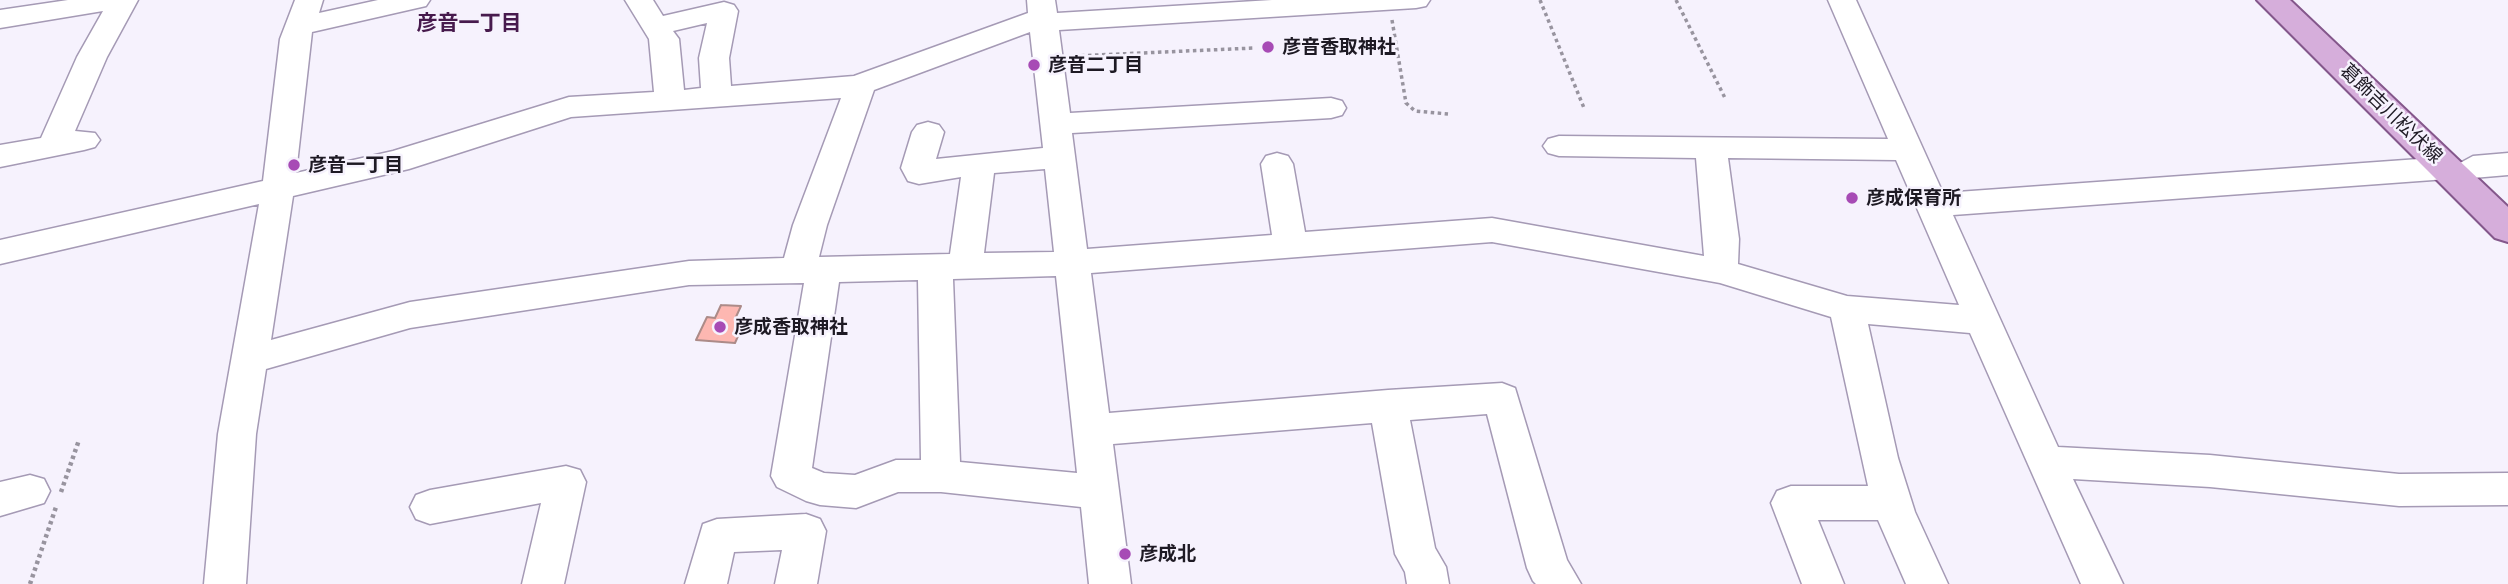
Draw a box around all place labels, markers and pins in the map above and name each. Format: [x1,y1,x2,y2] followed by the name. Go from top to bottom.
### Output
[1282,36,1396,58] place label: 彦音香取神社
[1260,39,1276,55] marker: 彦音香取神社
[1048,54,1143,76] place label: 彦音二丁目
[1026,57,1042,73] marker: 彦音二丁目
[308,154,403,176] place label: 彦音一丁目
[286,157,302,173] marker: 彦音一丁目
[1866,187,1961,209] place label: 彦成保育所
[1844,190,1860,206] marker: 彦成保育所
[734,316,848,338] place label: 彦成香取神社
[712,319,728,335] marker: 彦成香取神社
[1139,543,1196,565] place label: 彦成北
[1117,546,1133,562] marker: 彦成北

